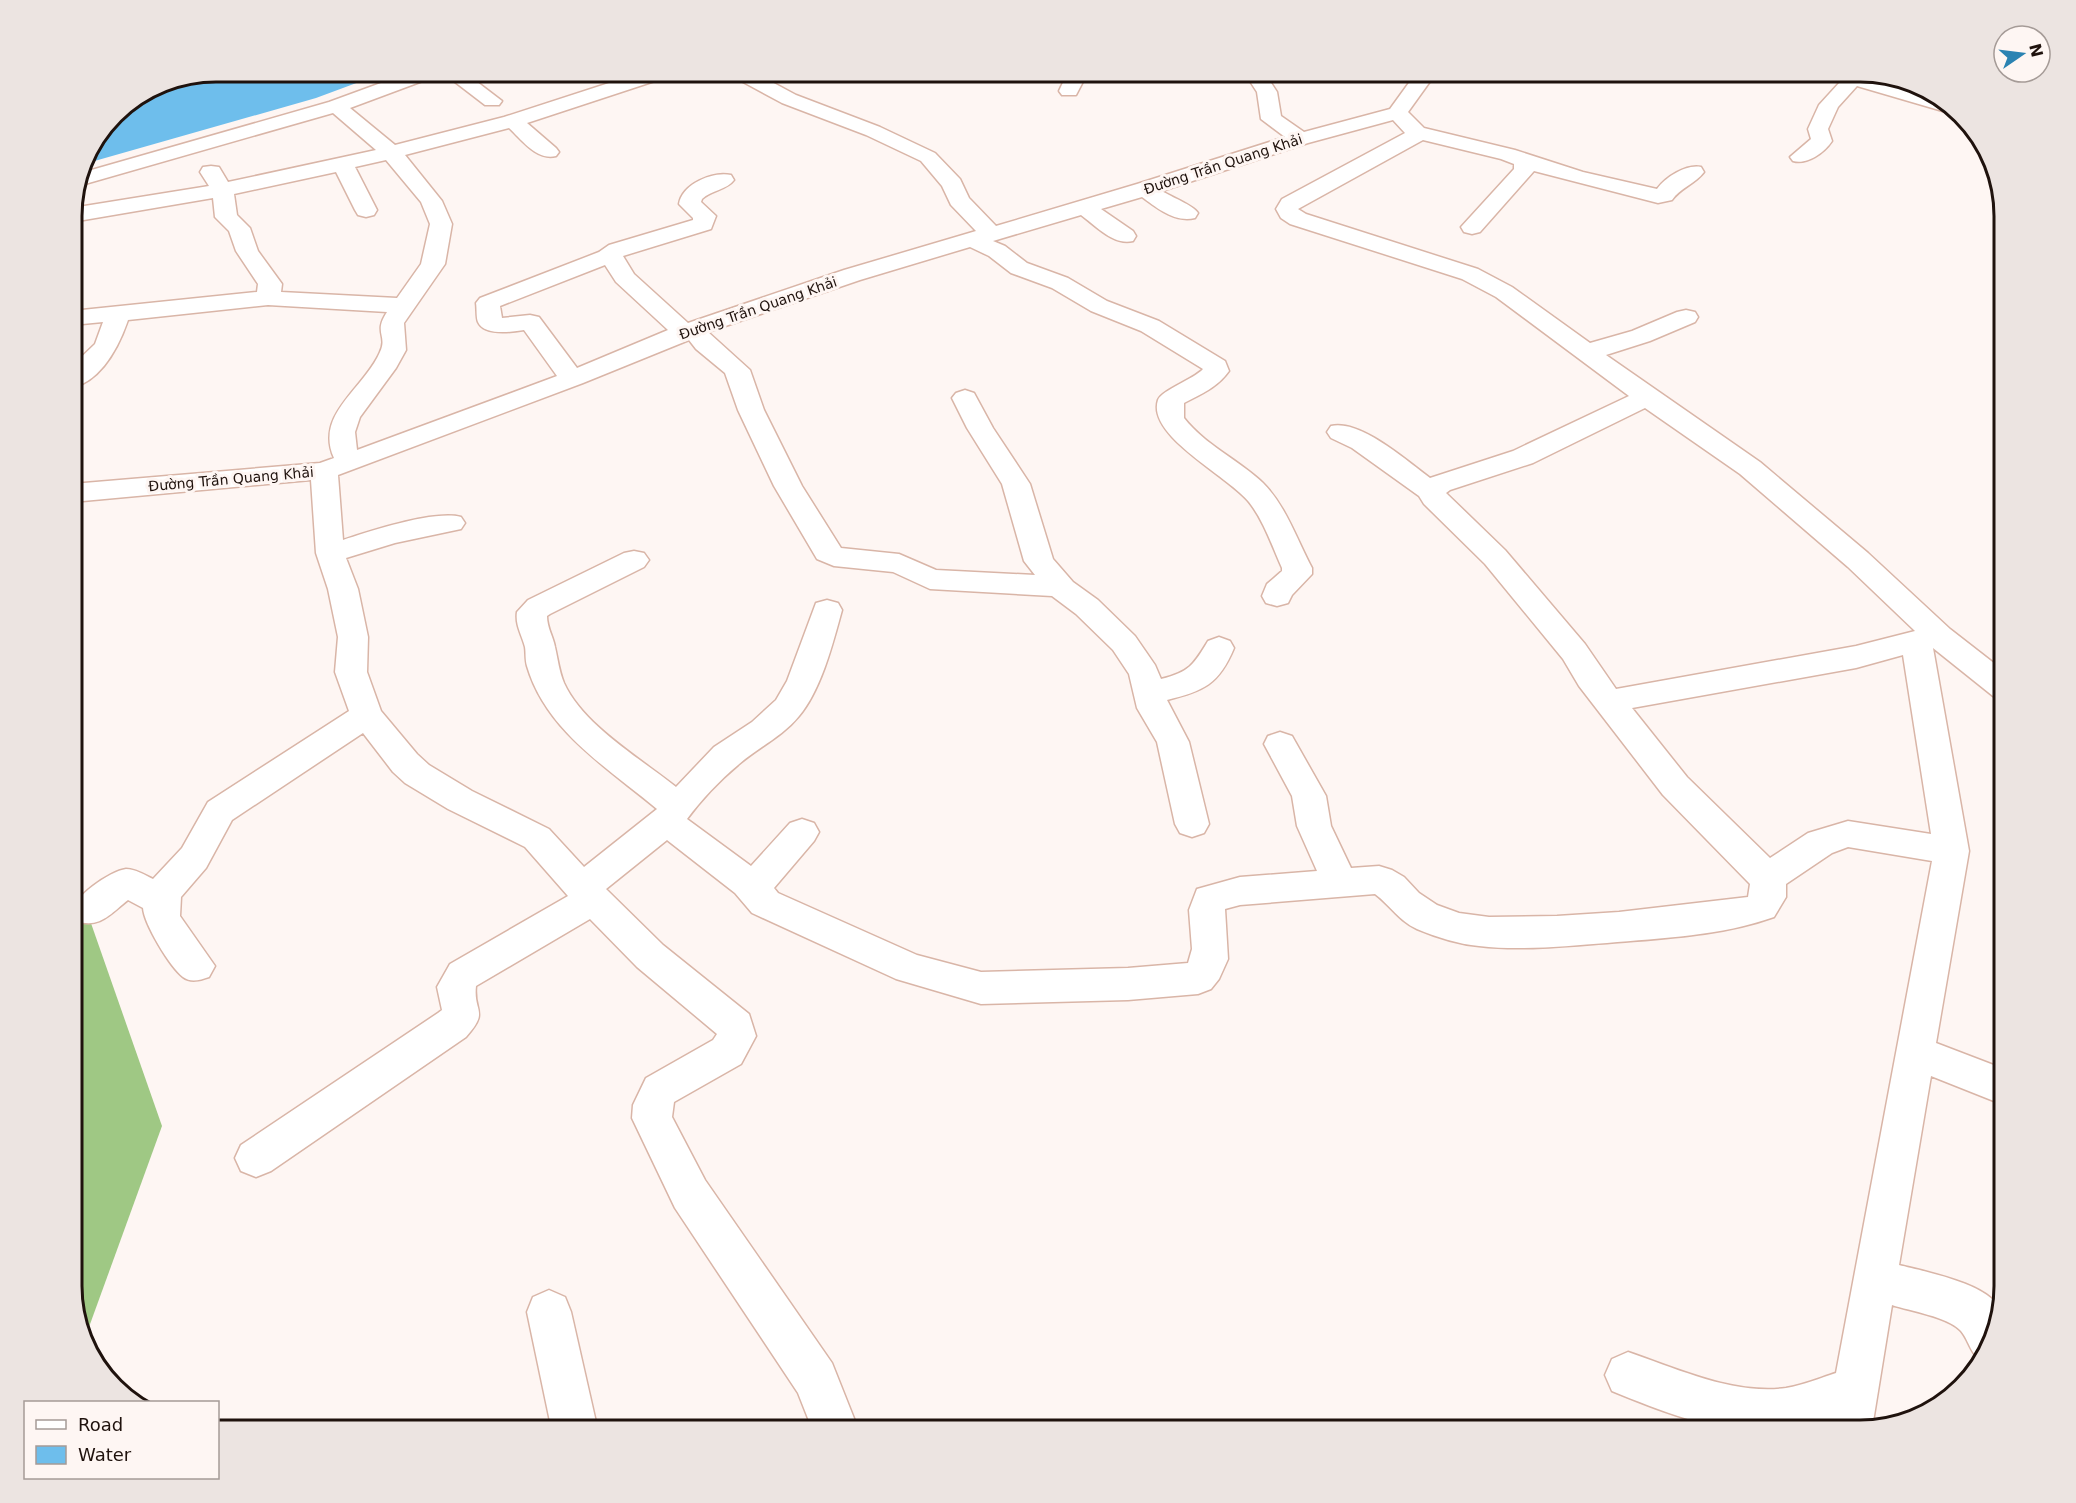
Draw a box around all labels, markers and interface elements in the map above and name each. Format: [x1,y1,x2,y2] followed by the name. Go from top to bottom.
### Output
[1992,24,2052,84] north arrow
[2025,42,2047,59] text: N
[1142,131,1304,197] street label: Đường Trần Quang Khải
[677,273,839,343] street label: Đường Trần Quang Khải
[148,464,314,494] street label: Đường Trần Quang Khải
[24,1401,219,1479] legend
[78,1414,123,1435] text: Road
[78,1444,132,1465] text: Water

